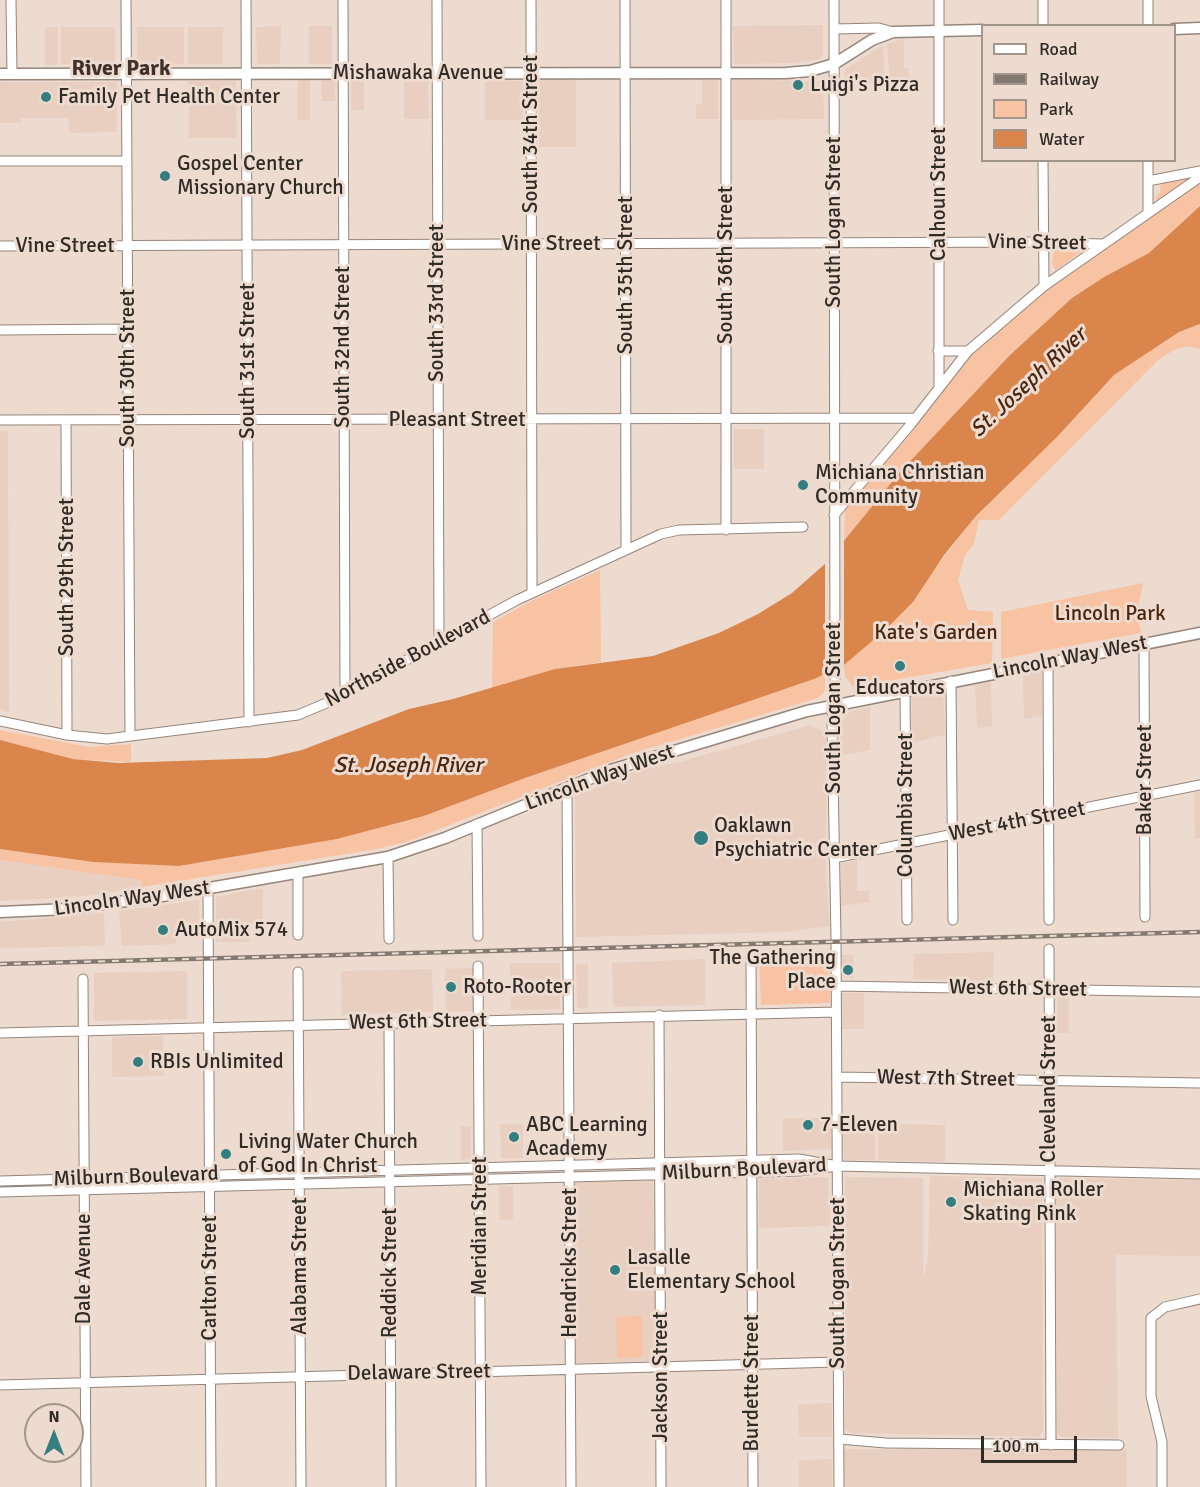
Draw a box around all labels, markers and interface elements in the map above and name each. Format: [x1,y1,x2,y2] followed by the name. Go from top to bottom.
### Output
[981,24,1176,162] legend
[1039,38,1078,60] text: Road
[518,55,544,213] street label: South 34th Street
[72,56,170,82] district label: River Park
[333,60,503,86] street label: Mishawaka Avenue
[1039,68,1099,90] text: Railway
[810,72,919,98] place label: Luigi's Pizza
[791,78,805,92] marker: Luigi's Pizza
[58,84,280,110] place label: Family Pet Health Center
[39,90,53,104] marker: Family Pet Health Center
[1039,98,1074,120] text: Park
[926,127,952,261] street label: Calhoun Street
[1039,128,1084,150] text: Water
[821,136,847,308] street label: South Logan Street
[177,151,344,201] place label: Gospel Center Missionary Church
[158,169,172,183] marker: Gospel Center Missionary Church
[713,186,739,344] street label: South 36th Street
[613,196,639,354] street label: South 35th Street
[424,224,450,382] street label: South 33rd Street
[987,230,1087,256] street label: Vine Street
[501,231,601,257] street label: Vine Street
[15,233,115,259] street label: Vine Street
[330,266,356,428] street label: South 32nd Street
[235,283,261,439] street label: South 31st Street
[115,289,141,447] street label: South 30th Street
[966,323,1092,443] water label: St. Joseph River
[388,407,526,433] street label: Pleasant Street
[815,460,984,510] place label: Michiana Christian Community
[796,478,810,492] marker: Michiana Christian Community
[54,498,80,656] street label: South 29th Street
[1054,601,1166,627] park label: Lincoln Park
[321,605,495,713] street label: Northside Boulevard
[874,620,998,646] park label: Kate's Garden
[821,622,847,794] street label: South Logan Street
[991,631,1149,685] street label: Lincoln Way West
[893,659,907,673] marker: Educators
[855,675,945,701] place label: Educators
[1132,724,1158,836] street label: Baker Street
[893,733,919,877] street label: Columbia Street
[522,739,678,817] street label: Lincoln Way West
[334,753,482,779] water label: St. Joseph River
[947,796,1087,848] street label: West 4th Street
[714,813,877,863] place label: Oaklawn Psychiatric Center
[692,829,710,847] marker: Oaklawn Psychiatric Center
[53,876,211,922] street label: Lincoln Way West
[175,917,288,943] place label: AutoMix 574
[156,923,170,937] marker: AutoMix 574
[710,945,836,995] place label: The Gathering Place
[841,963,855,977] marker: The Gathering Place
[463,974,571,1000] place label: Roto-Rooter
[949,975,1087,1003] street label: West 6th Street
[444,980,458,994] marker: Roto-Rooter
[349,1008,487,1036] street label: West 6th Street
[1036,1015,1062,1163] street label: Cleveland Street
[150,1049,284,1075] place label: RBIs Unlimited
[131,1055,145,1069] marker: RBIs Unlimited
[877,1065,1015,1093] street label: West 7th Street
[526,1112,648,1162] place label: ABC Learning Academy
[820,1112,898,1138] place label: 7-Eleven
[801,1118,815,1132] marker: 7-Eleven
[238,1129,418,1179] place label: Living Water Church of God In Christ
[507,1130,521,1144] marker: ABC Learning Academy
[219,1147,233,1161] marker: Living Water Church of God In Christ
[661,1153,827,1187] street label: Milburn Boulevard
[467,1156,493,1296] street label: Meridian Street
[53,1162,219,1192] street label: Milburn Boulevard
[963,1177,1103,1227] place label: Michiana Roller Skating Rink
[557,1188,583,1338] street label: Hendricks Street
[944,1195,958,1209] marker: Michiana Roller Skating Rink
[287,1197,313,1335] street label: Alabama Street
[825,1197,851,1369] street label: South Logan Street
[377,1208,403,1338] street label: Reddick Street
[71,1214,97,1324] street label: Dale Avenue
[197,1215,223,1341] street label: Carlton Street
[627,1245,796,1295] place label: Lasalle Elementary School
[608,1263,622,1277] marker: Lasalle Elementary School
[648,1312,674,1442] street label: Jackson Street
[739,1314,765,1452] street label: Burdette Street
[347,1359,491,1387] street label: Delaware Street
[24,1403,84,1463] north arrow
[48,1407,60,1427] text: N
[984,1424,1080,1462] scale bar
[992,1435,1039,1457] text: 100 m

